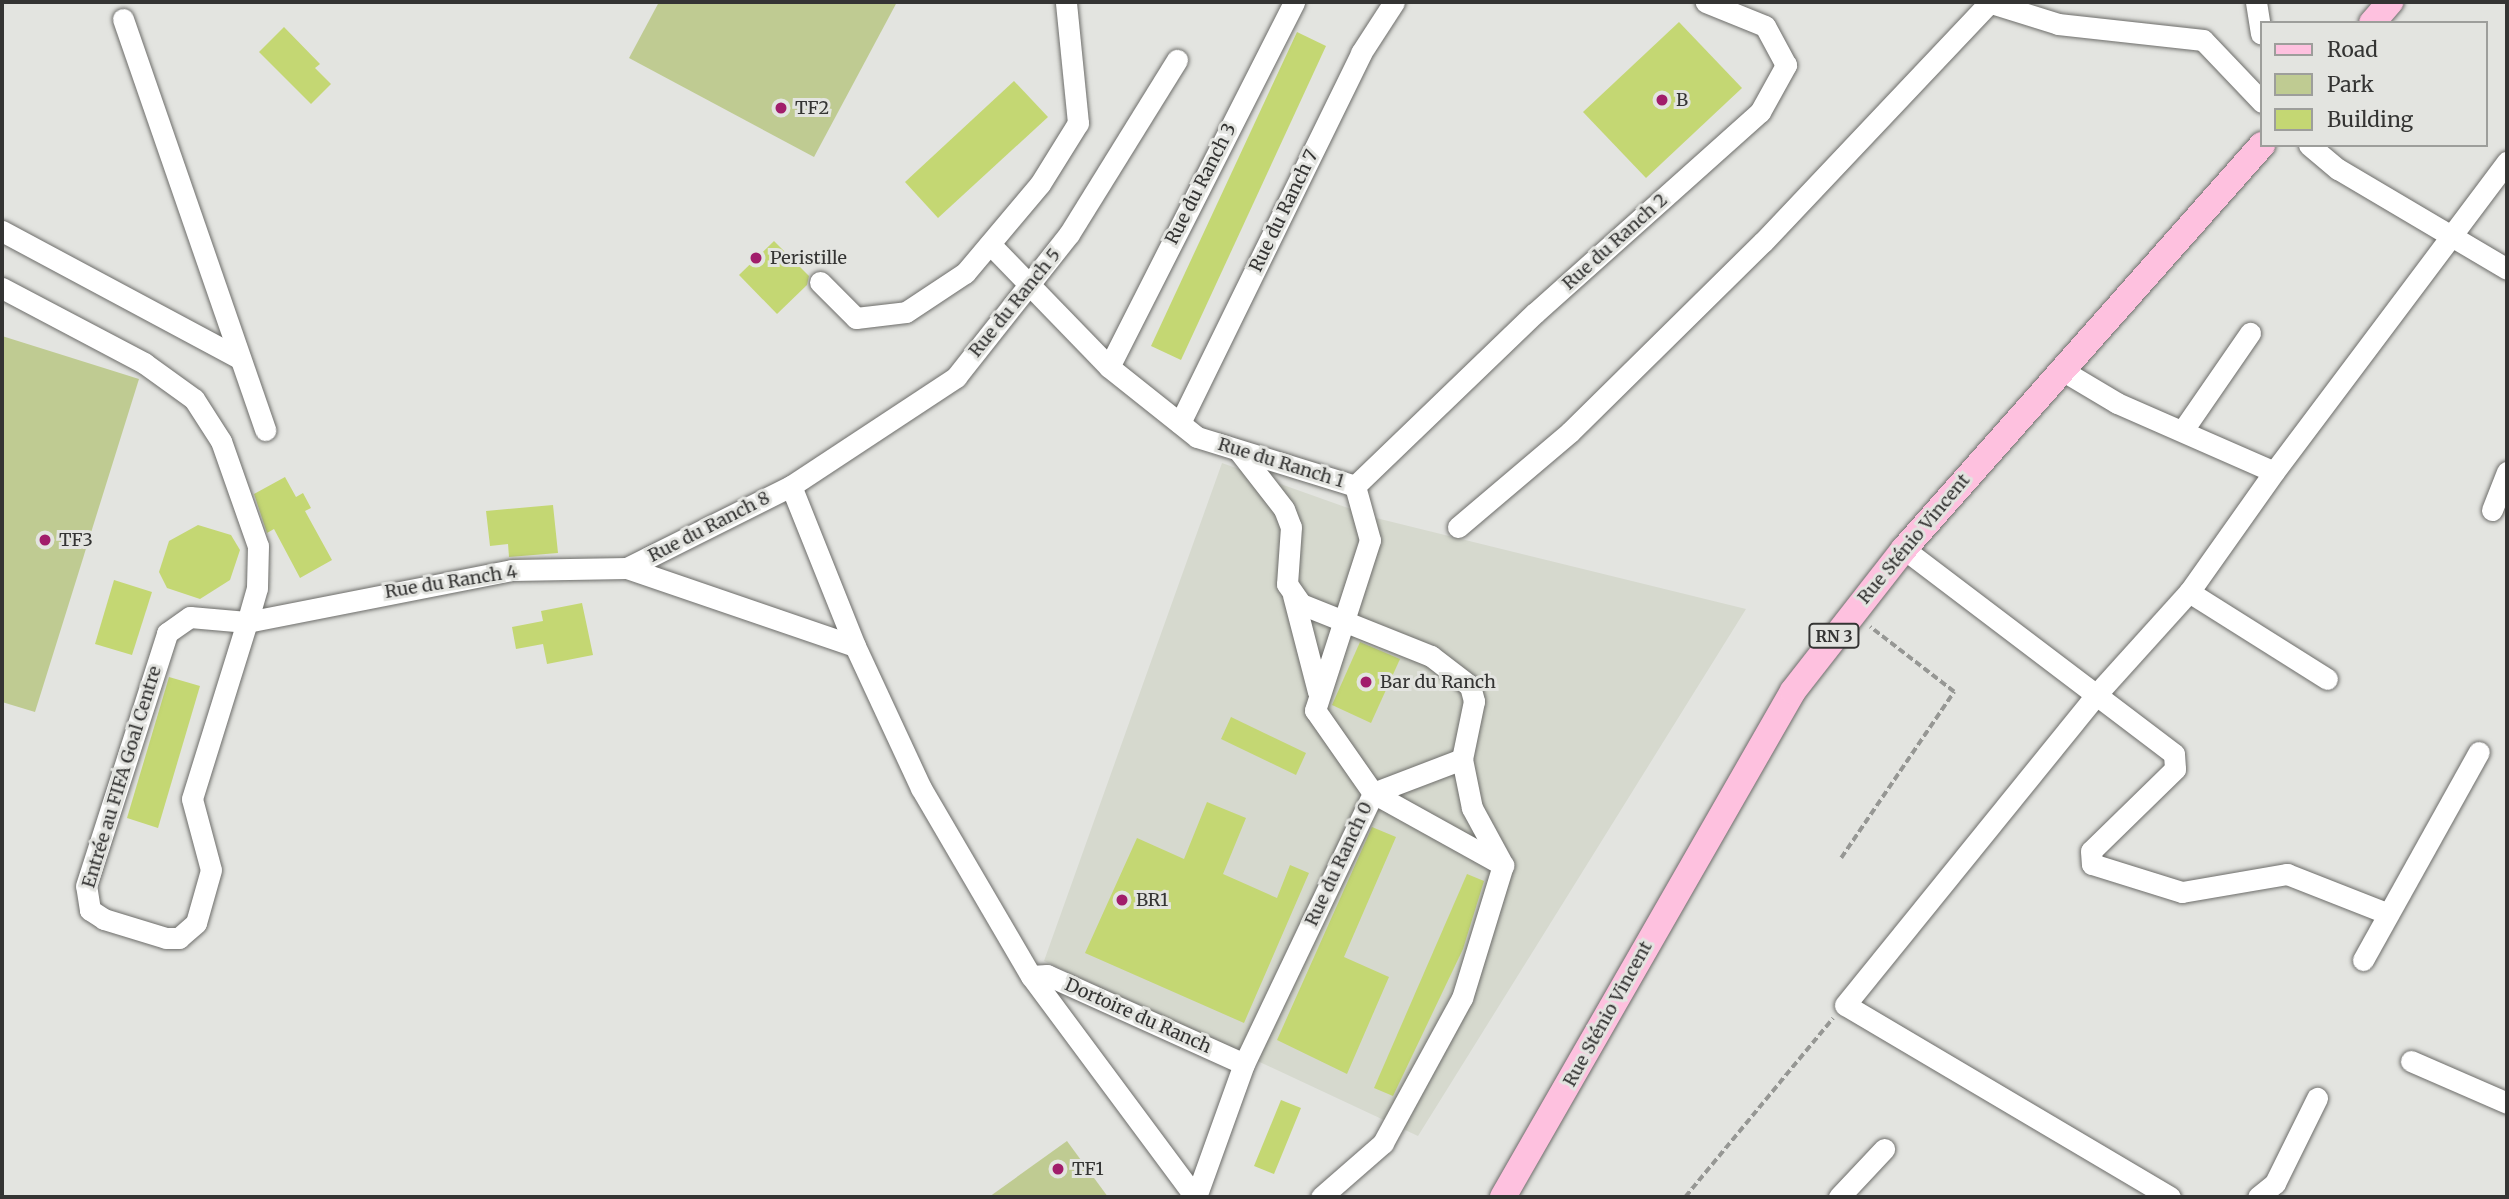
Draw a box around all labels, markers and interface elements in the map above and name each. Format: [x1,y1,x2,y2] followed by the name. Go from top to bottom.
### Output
[2260,21,2488,147] legend
[2327,36,2378,63] text: Road
[2327,71,2374,98] text: Park
[1676,89,1688,111] place label: B
[1654,92,1670,108] marker: B
[795,97,829,119] place label: TF2
[773,100,789,116] marker: TF2
[2327,106,2413,133] text: Building
[1161,120,1241,248] street label: Rue du Ranch 3
[1245,147,1323,275] street label: Rue du Ranch 7
[1558,189,1672,295] street label: Rue du Ranch 2
[965,244,1065,362] street label: Rue du Ranch 5
[770,247,847,269] place label: Peristille
[748,250,764,266] marker: Peristille
[1215,434,1347,492] street label: Rue du Ranch 1
[1853,470,1975,608] street label: Rue Sténio Vincent
[645,487,773,567] street label: Rue du Ranch 8
[59,529,93,551] place label: TF3
[37,532,53,548] marker: TF3
[383,561,519,603] street label: Rue du Ranch 4
[1808,624,1860,649] road number: RN 3
[78,663,166,891] street label: Entrée au FIFA Goal Centre
[1380,671,1496,693] place label: Bar du Ranch
[1358,674,1374,690] marker: Bar du Ranch
[1301,799,1377,929] street label: Rue du Ranch 0
[1136,889,1168,911] place label: BR1
[1114,892,1130,908] marker: BR1
[1559,938,1657,1090] street label: Rue Sténio Vincent
[1061,974,1215,1058] street label: Dortoire du Ranch
[1072,1158,1104,1180] place label: TF1
[1050,1161,1066,1177] marker: TF1

